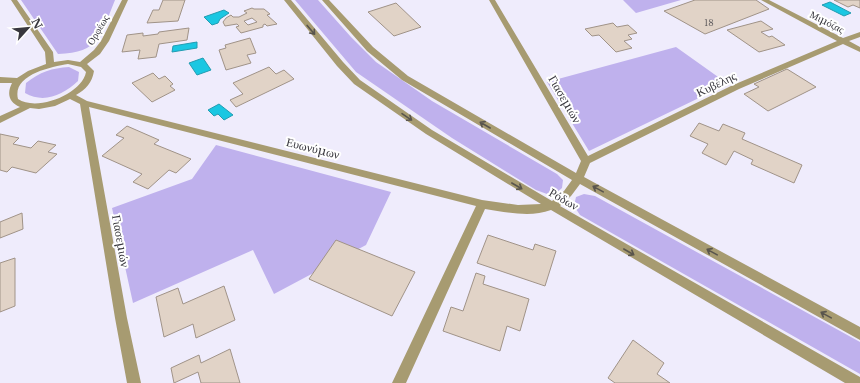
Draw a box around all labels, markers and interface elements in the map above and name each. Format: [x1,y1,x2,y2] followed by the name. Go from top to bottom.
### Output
[8,8,48,48] north arrow
[808,8,846,36] street label: Μιμόζας
[84,13,112,47] street label: Ορφέως
[28,16,46,32] text: N
[704,17,714,28] house number: 18
[307,25,316,35] one-way arrow
[694,68,739,100] street label: Κυβέλης
[545,72,585,126] street label: Γιασεμιών
[401,113,412,121] one-way arrow
[479,121,491,129] one-way arrow
[285,134,342,162] street label: Ευωνύμων
[511,182,523,190] one-way arrow
[547,185,582,214] street label: Ρόδων
[592,185,604,193] one-way arrow
[109,214,133,269] street label: Γιασεμιών
[623,248,635,256] one-way arrow
[706,248,718,256] one-way arrow
[820,311,832,318] one-way arrow

